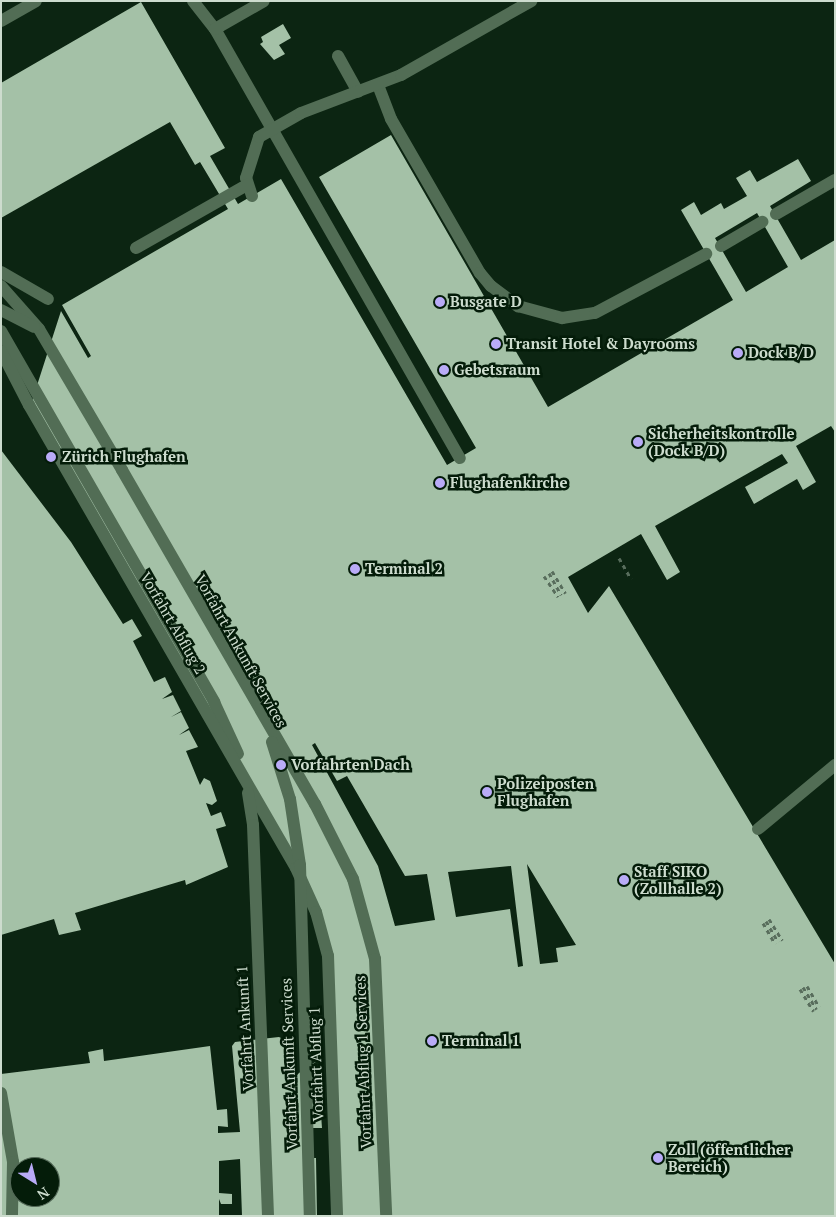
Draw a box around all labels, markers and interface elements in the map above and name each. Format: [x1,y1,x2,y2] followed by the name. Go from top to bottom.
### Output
[450,293,522,311] place label: Busgate D
[434,296,446,308] marker: Busgate D
[506,335,695,353] place label: Transit Hotel & Dayrooms
[490,338,502,350] marker: Transit Hotel & Dayrooms
[748,344,814,362] place label: Dock B/D
[732,347,744,359] marker: Dock B/D
[454,361,540,379] place label: Gebetsraum
[438,364,450,376] marker: Gebetsraum
[648,424,795,459] place label: Sicherheitskontrolle (Dock B/D)
[632,436,644,448] marker: Sicherheitskontrolle (Dock B/D)
[62,448,186,466] place label: Zürich Flughafen
[44,450,58,464] marker: Zürich Flughafen
[450,474,568,492] place label: Flughafenkirche
[434,477,446,489] marker: Flughafenkirche
[365,560,443,578] place label: Terminal 2
[349,563,361,575] marker: Terminal 2
[136,569,210,677] street label: Vorfahrt Abflug 2
[191,571,291,731] street label: Vorfahrt Ankunft Services
[291,756,410,774] place label: Vorfahrten Dach
[275,759,287,771] marker: Vorfahrten Dach
[497,774,594,809] place label: Polizeiposten Flughafen
[481,786,493,798] marker: Polizeiposten Flughafen
[634,862,722,897] place label: Staff SIKO (Zollhalle 2)
[618,874,630,886] marker: Staff SIKO (Zollhalle 2)
[233,965,257,1091] street label: Vorfahrt Ankunft 1
[351,975,375,1149] street label: Vorfahrt Abflug 1 Services
[277,977,301,1151] street label: Vorfahrt Ankunft Services
[305,1006,327,1122] street label: Vorfahrt Abflug 1
[442,1032,520,1050] place label: Terminal 1
[426,1035,438,1047] marker: Terminal 1
[668,1140,791,1175] place label: Zoll (öffentlicher Bereich)
[652,1152,664,1164] marker: Zoll (öffentlicher Bereich)
[10,1157,60,1207] north arrow
[34,1183,53,1205] text: N

